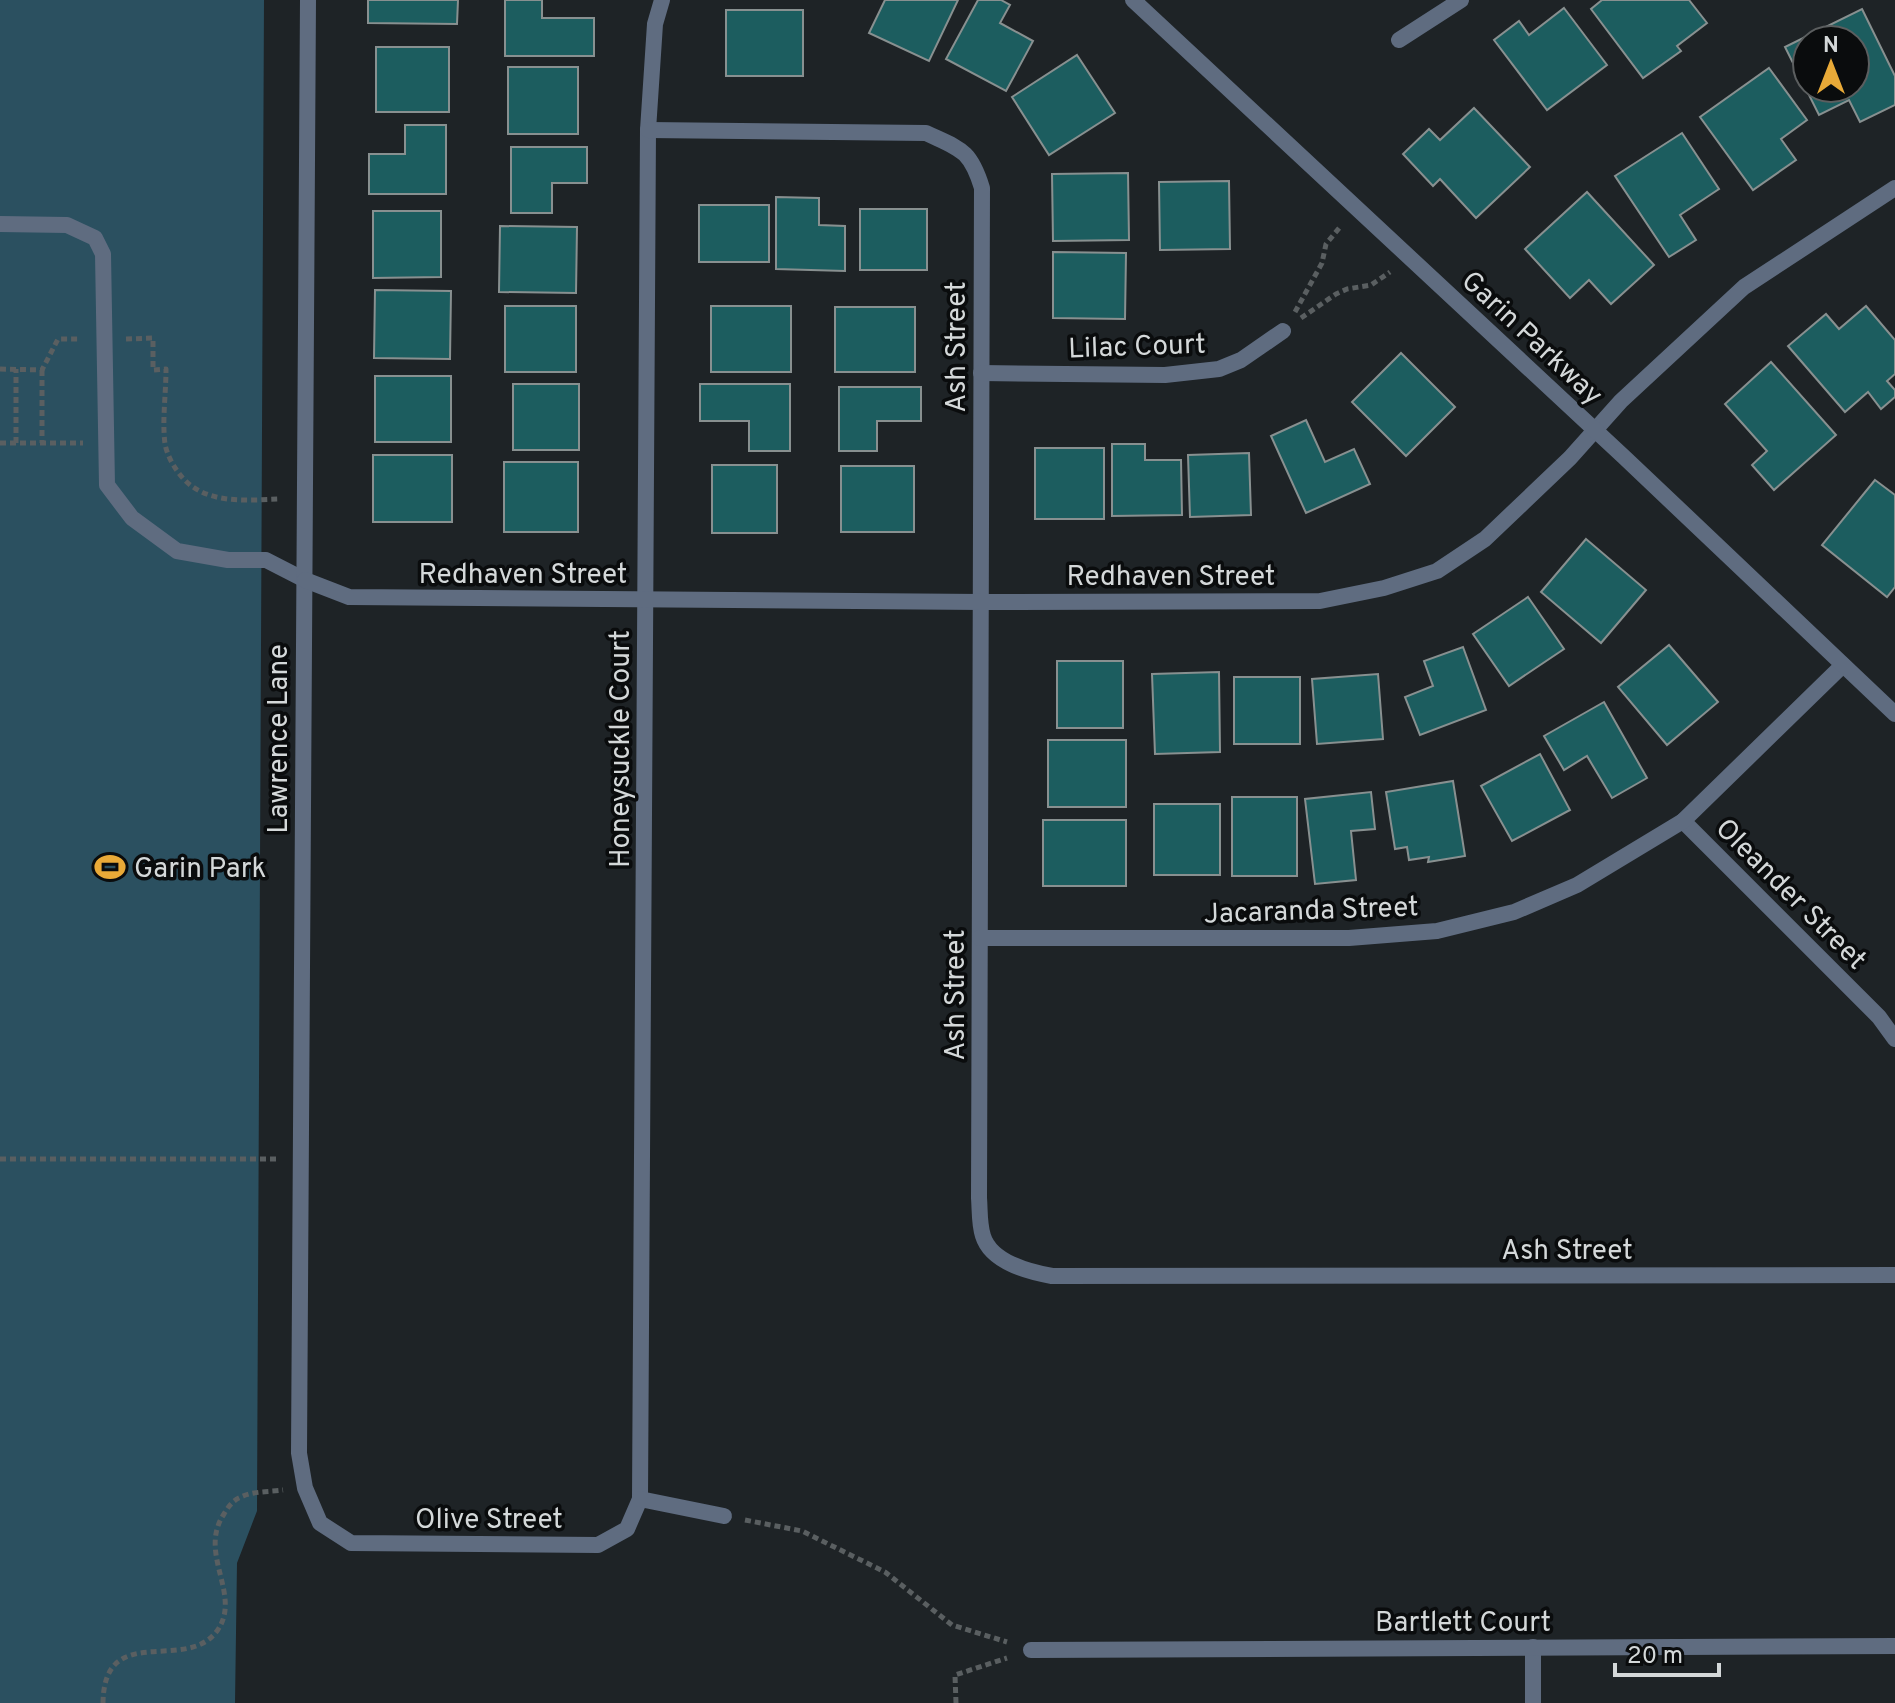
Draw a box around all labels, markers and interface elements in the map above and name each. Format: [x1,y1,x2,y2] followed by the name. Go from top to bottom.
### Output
[1791,24,1871,104] north arrow
[1823,33,1839,60] text: N
[1452,264,1609,414] street label: Garin Parkway
[940,281,976,413] street label: Ash Street
[1068,328,1206,368] street label: Lilac Court
[419,558,627,594] street label: Redhaven Street
[1067,560,1275,596] street label: Redhaven Street
[604,630,640,868] street label: Honeysuckle Court
[262,644,298,834] street label: Lawrence Lane
[1707,812,1873,978] street label: Oleander Street
[93,850,127,884] sports icon: Garin Park
[134,852,266,888] place label: Garin Park
[1203,890,1419,934] street label: Jacaranda Street
[939,929,975,1061] street label: Ash Street
[1501,1234,1633,1270] street label: Ash Street
[415,1503,563,1539] street label: Olive Street
[1375,1606,1551,1642] street label: Bartlett Court
[1615,1627,1719,1677] scale bar
[1627,1642,1683,1672] text: 20 m

